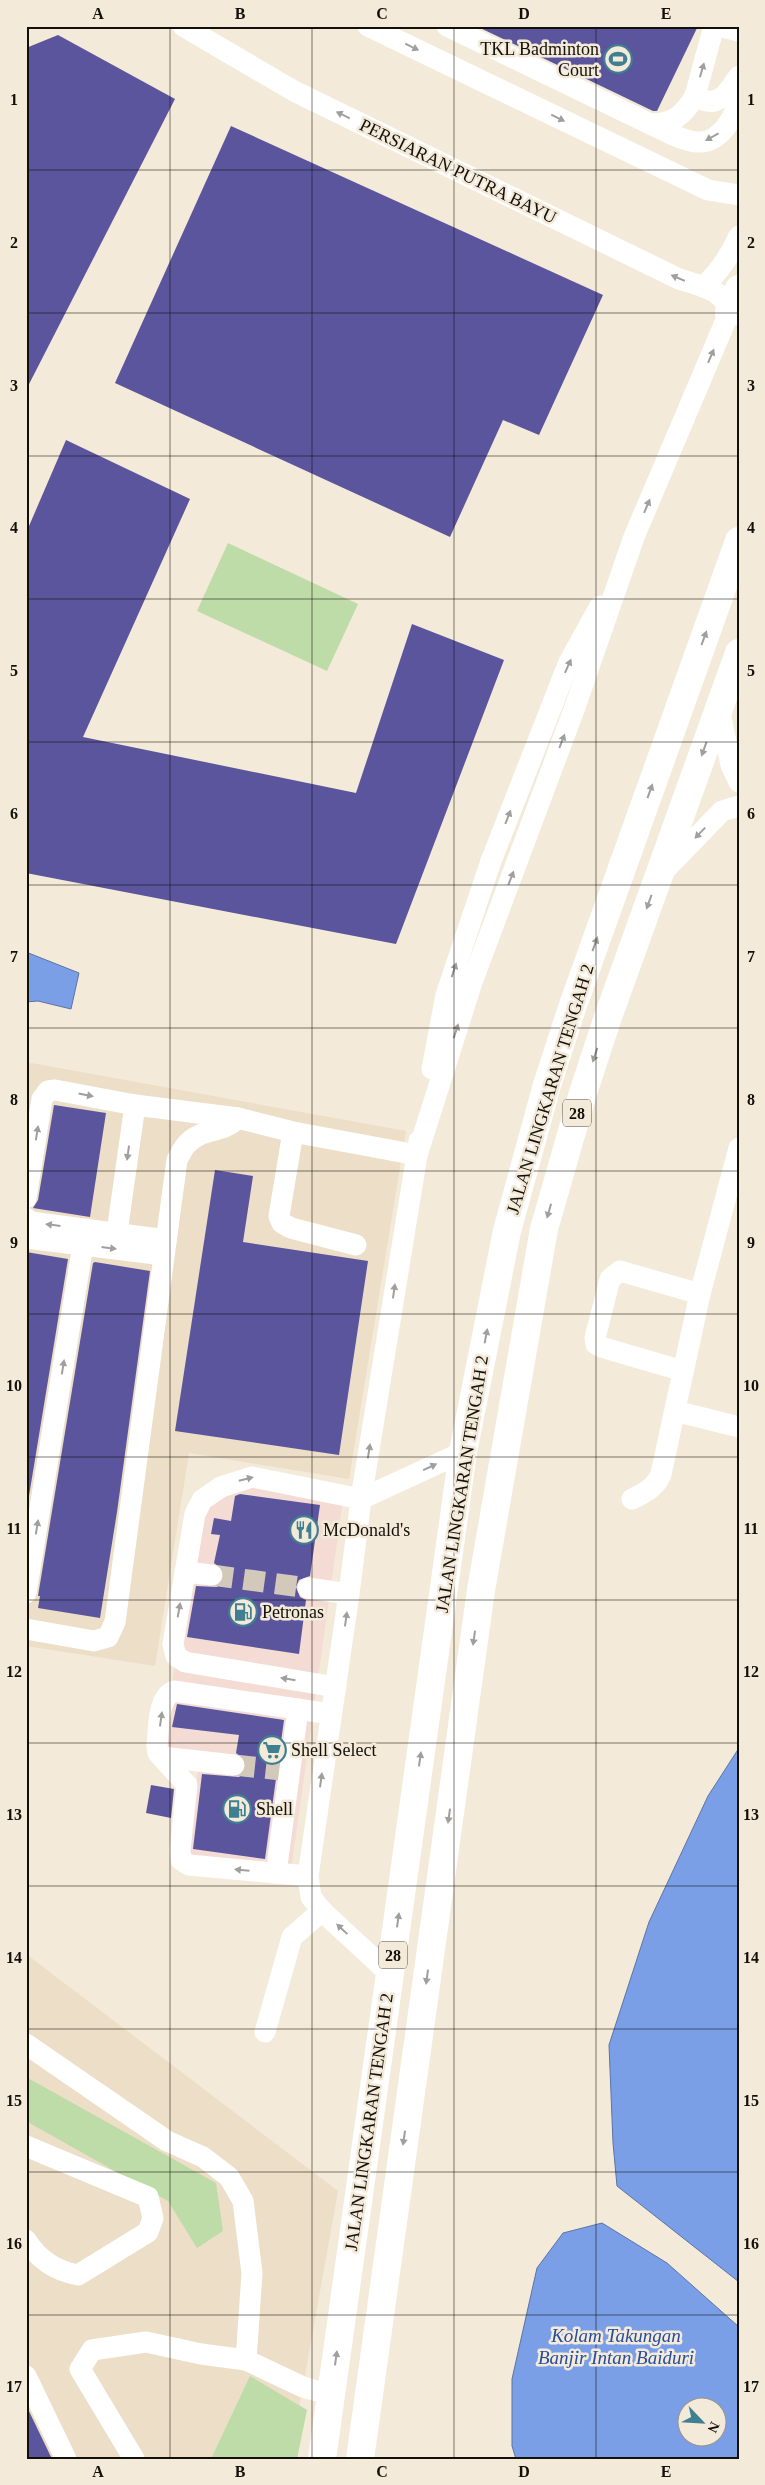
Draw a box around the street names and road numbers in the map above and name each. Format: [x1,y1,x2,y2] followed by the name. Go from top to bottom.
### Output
[356,115,560,227] street label: PERSIARAN PUTRA BAYU
[502,962,598,1216] street label: JALAN LINGKARAN TENGAH 2
[563,1100,591,1126] road number: 28
[432,1354,492,1614] street label: JALAN LINGKARAN TENGAH 2
[379,1942,407,1968] road number: 28
[341,1992,397,2252] street label: JALAN LINGKARAN TENGAH 2

